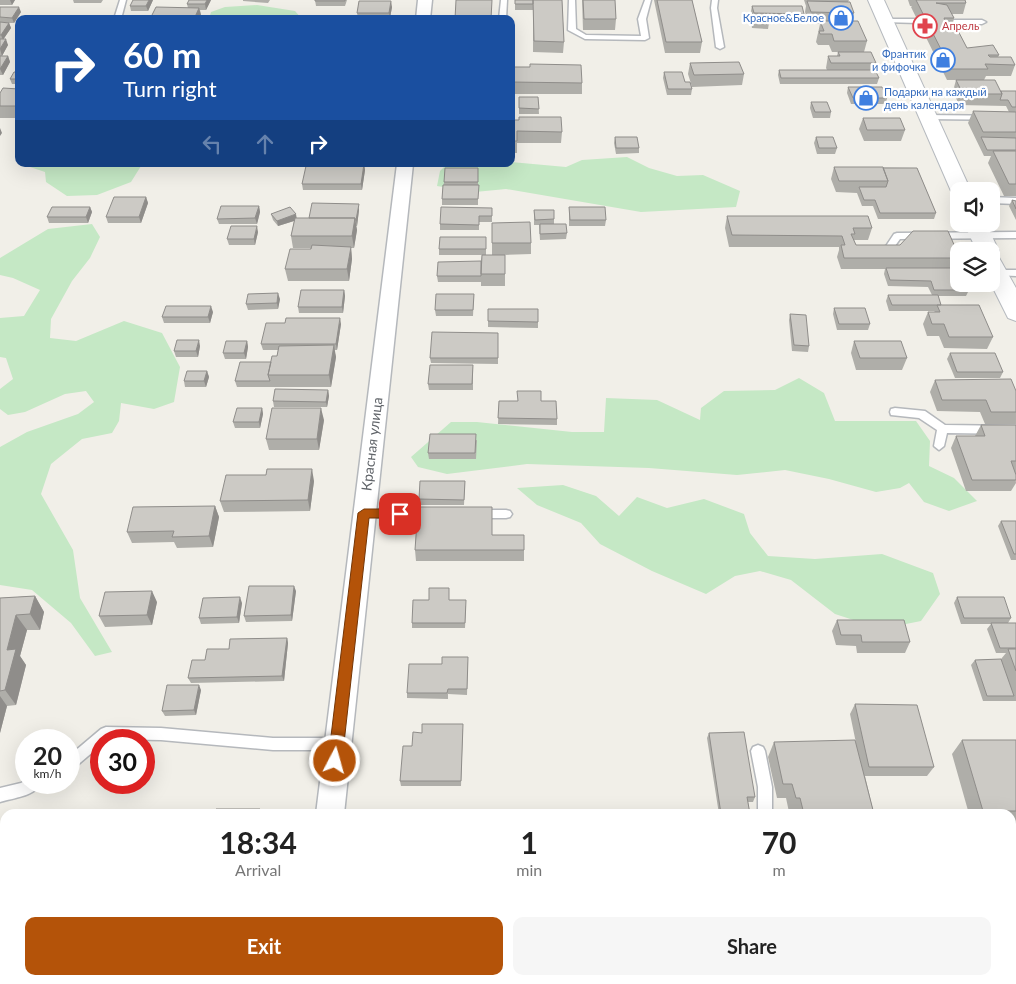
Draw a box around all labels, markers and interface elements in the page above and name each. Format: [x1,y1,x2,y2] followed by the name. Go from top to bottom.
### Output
[828,5,854,31] shop icon: Красное&Белое
[743,11,824,24] place label: Красное&Белое
[912,13,938,39] pharmacy icon: Апрель
[942,19,979,32] place label: Апрель
[123,33,201,75] text: 60 m
[40,35,105,100] icon: right
[872,47,926,73] place label: Франтик и фифочка
[930,47,956,73] shop icon: Франтик и фифочка
[123,75,217,102] text: Turn right
[853,85,879,111] shop icon: Подарки на каждый день календаря
[884,85,987,111] place label: Подарки на каждый день календаря
[198,130,226,158] icon: left
[251,130,279,158] icon: ahead
[304,130,332,158] icon: right
[950,182,1000,292] map controls
[950,182,1000,232] button: sound
[950,242,1000,292] button: layers
[357,396,386,492] street label: Красная улица
[379,493,421,535] pin
[386,500,414,528] icon: arrive
[90,729,155,794] speed limit sign: 30
[308,734,360,786] position arrow
[33,740,62,770] text: 20
[33,766,62,781] text: km/h
[219,824,297,860] text: 18:34
[521,824,538,860] text: 1
[762,824,796,860] text: 70
[235,860,281,879] text: Arrival
[516,860,542,879] text: min
[772,860,786,879] text: m
[25,917,503,975] button: Exit
[513,917,991,975] button: Share

